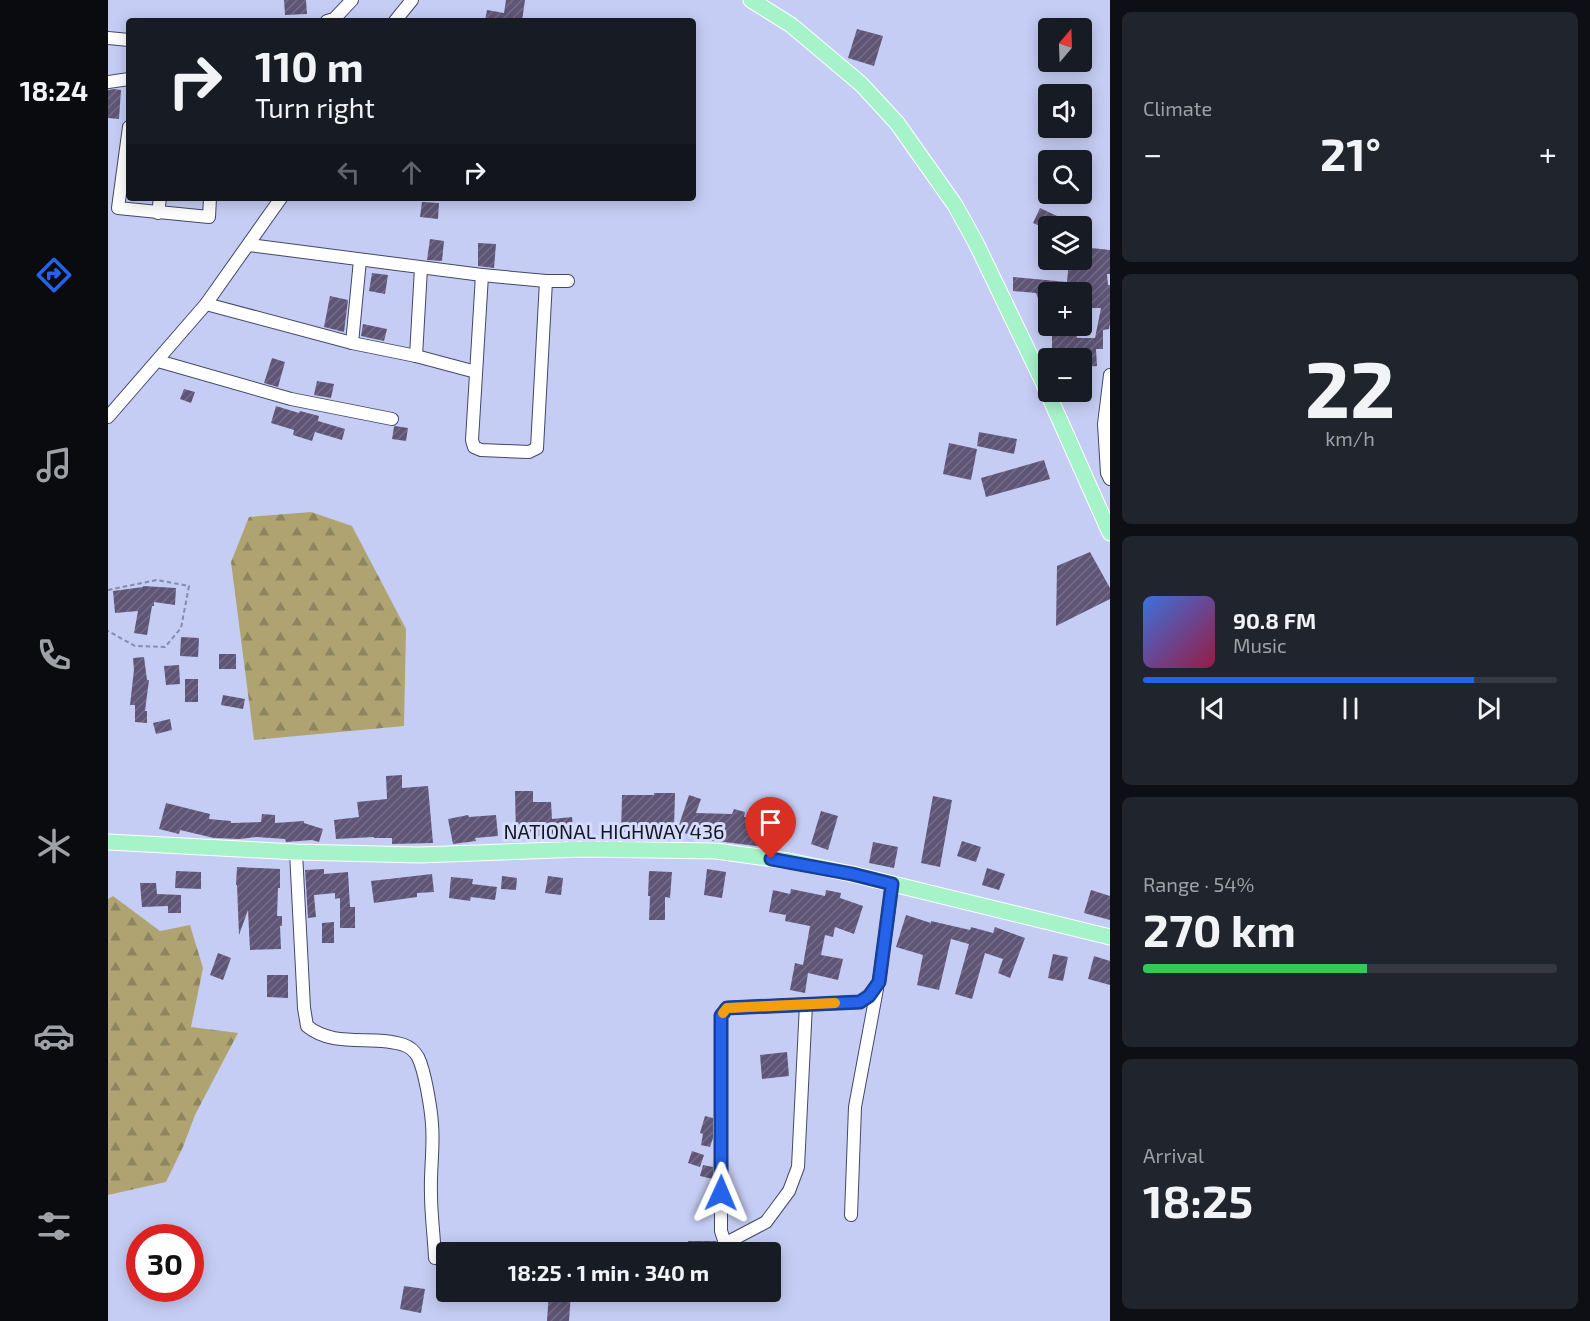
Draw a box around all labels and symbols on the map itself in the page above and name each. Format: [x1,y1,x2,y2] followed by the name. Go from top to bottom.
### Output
[1038,18,1092,72] north arrow
[745,797,796,859] pin
[504,819,724,843] street label: NATIONAL HIGHWAY 436
[689,1161,753,1225] position arrow
[126,1224,204,1302] speed limit sign: 30

